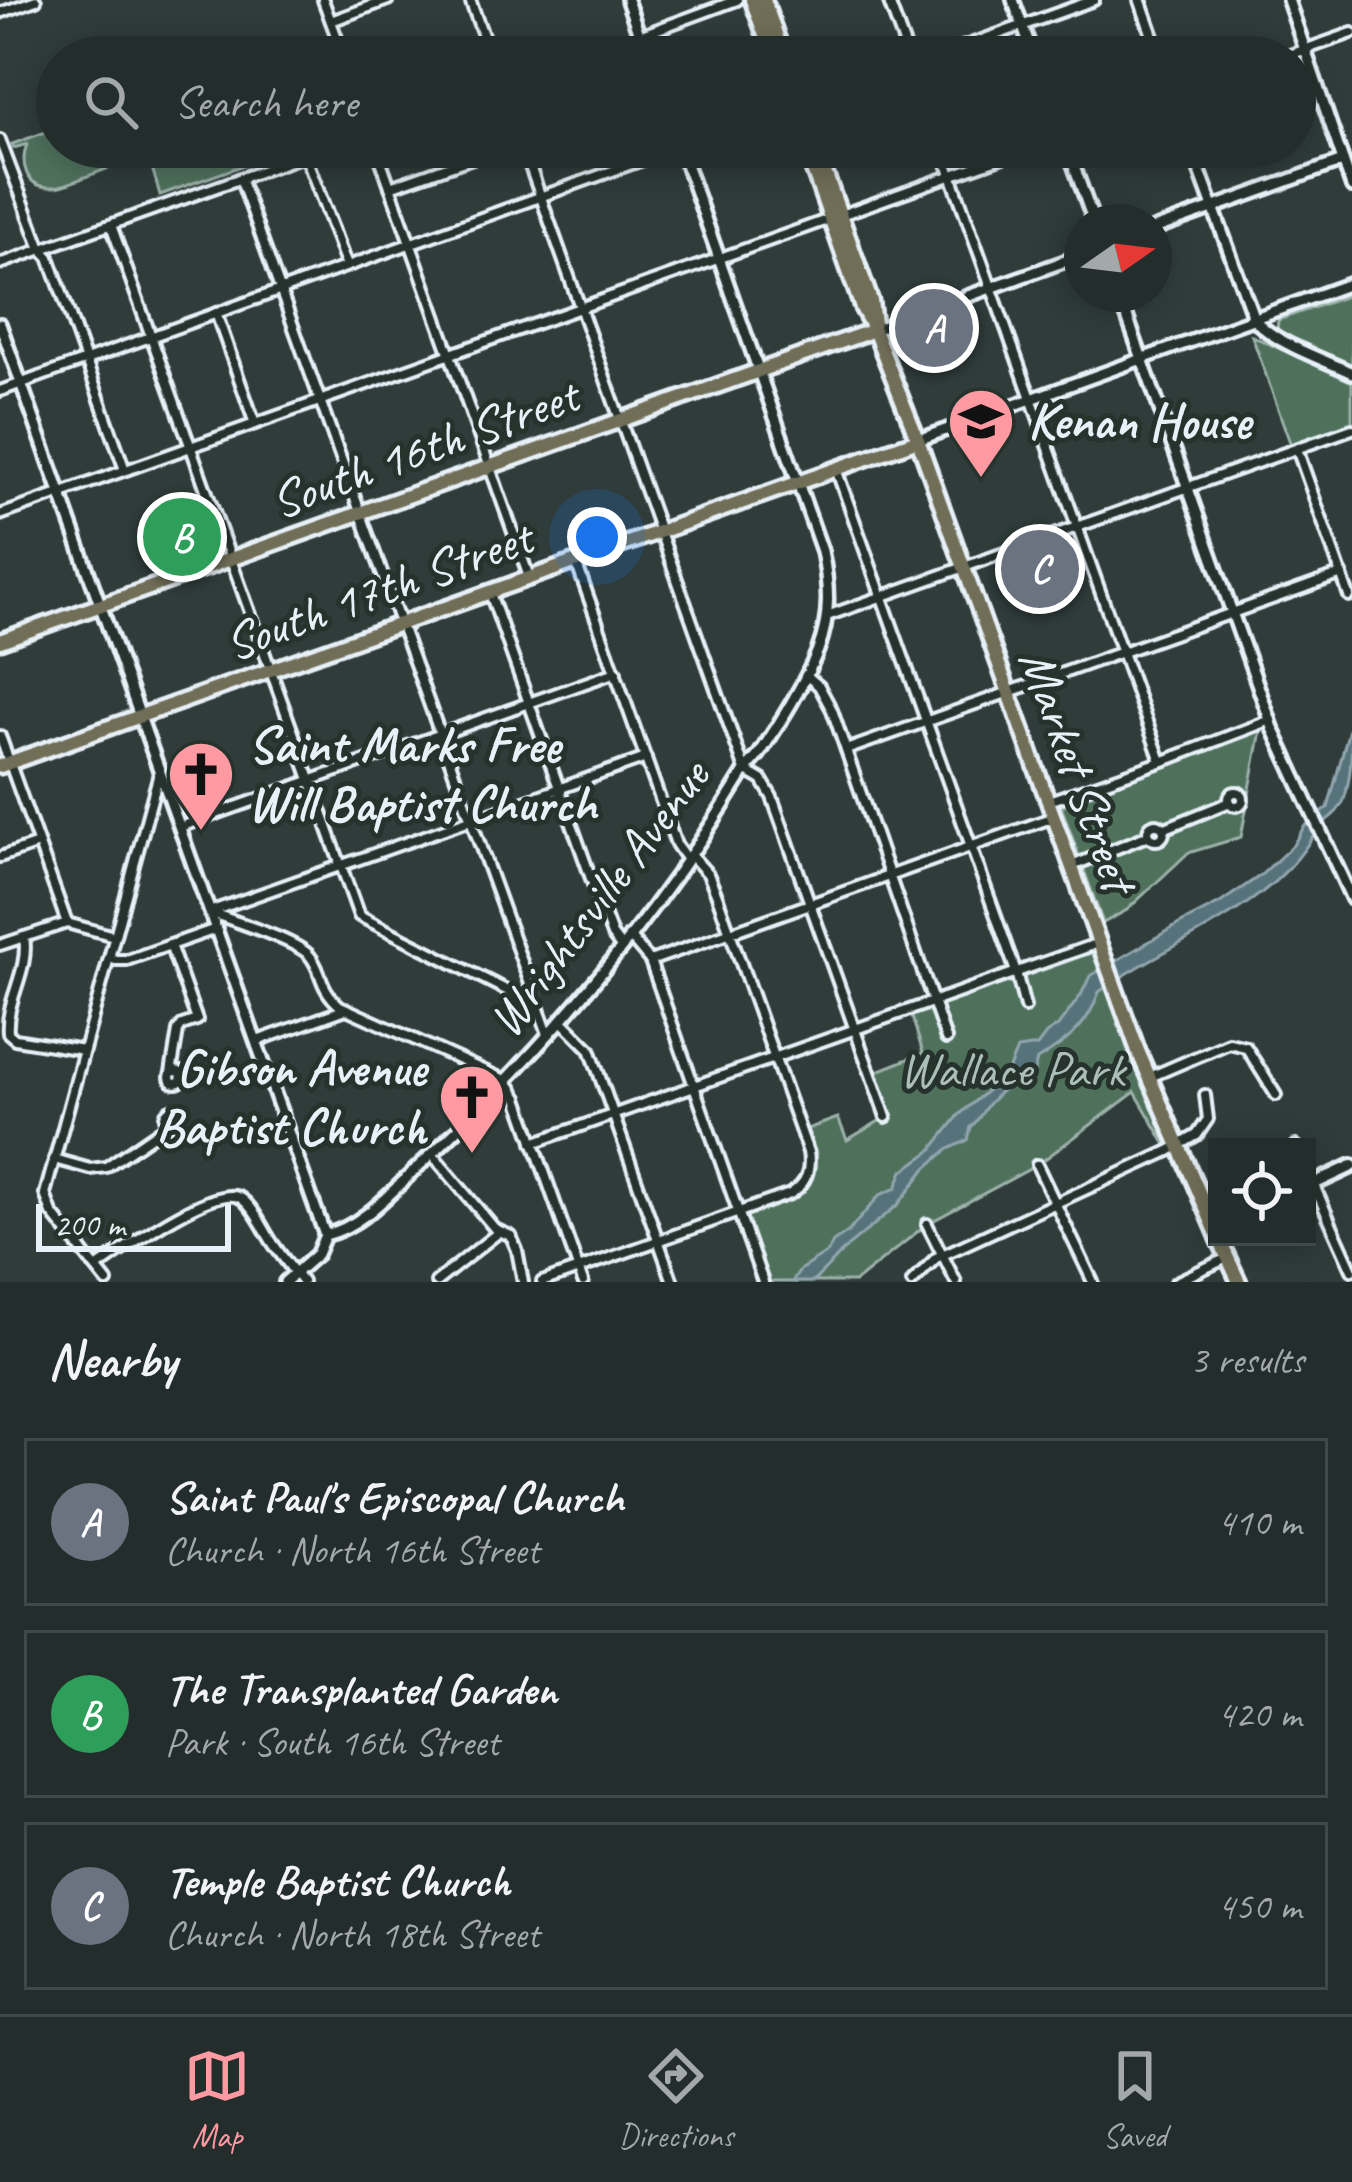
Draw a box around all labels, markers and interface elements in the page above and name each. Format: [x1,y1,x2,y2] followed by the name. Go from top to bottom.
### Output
[36,36,1316,168] search box
[78,69,144,135] icon: search
[174,74,357,131] text: Search here
[1064,204,1172,312] north arrow
[895,283,973,373] pin: A
[262,361,591,533] street label: South 16th Street
[946,386,1016,480] school or university icon: Kenan House
[1028,389,1254,453] place label: Kenan House
[143,492,221,582] pin: B
[216,503,545,675] street label: South 17th Street
[567,507,627,567] your location
[1001,524,1079,614] pin: C
[1005,640,1153,905] street label: Market Street
[248,713,600,836] place label: Saint Marks Free Will Baptist Church
[166,739,236,833] church icon: Saint Marks Free Will Baptist Church
[473,744,725,1049] street label: Wrightsville Avenue
[156,1036,430,1159] place label: Gibson Avenue Baptist Church
[899,1037,1128,1101] park label: Wallace Park
[437,1062,507,1156] church icon: Gibson Avenue Baptist Church
[1208,1138,1316,1246] map controls
[1208,1138,1316,1246] button: locate
[36,1198,231,1251] scale bar
[54,1204,125,1246] text: 200 m
[48,1328,176,1392] text: Nearby
[1190,1336,1304,1385] text: 3 results
[165,1469,624,1526] text: Saint Paul's Episcopal Church
[80,1498,100,1547] text: A
[1217,1498,1301,1547] text: 410 m
[165,1526,539,1575] text: Church · North 16th Street
[165,1661,557,1718] text: The Transplanted Garden
[80,1690,100,1739] text: B
[1217,1690,1301,1739] text: 420 m
[165,1718,499,1767] text: Park · South 16th Street
[165,1853,510,1910] text: Temple Baptist Church
[81,1882,99,1931] text: C
[1217,1882,1301,1931] text: 450 m
[165,1910,539,1959] text: Church · North 18th Street
[184,2043,250,2157] tab: Map
[619,2043,733,2157] tab: Directions
[1102,2043,1168,2157] tab: Saved

